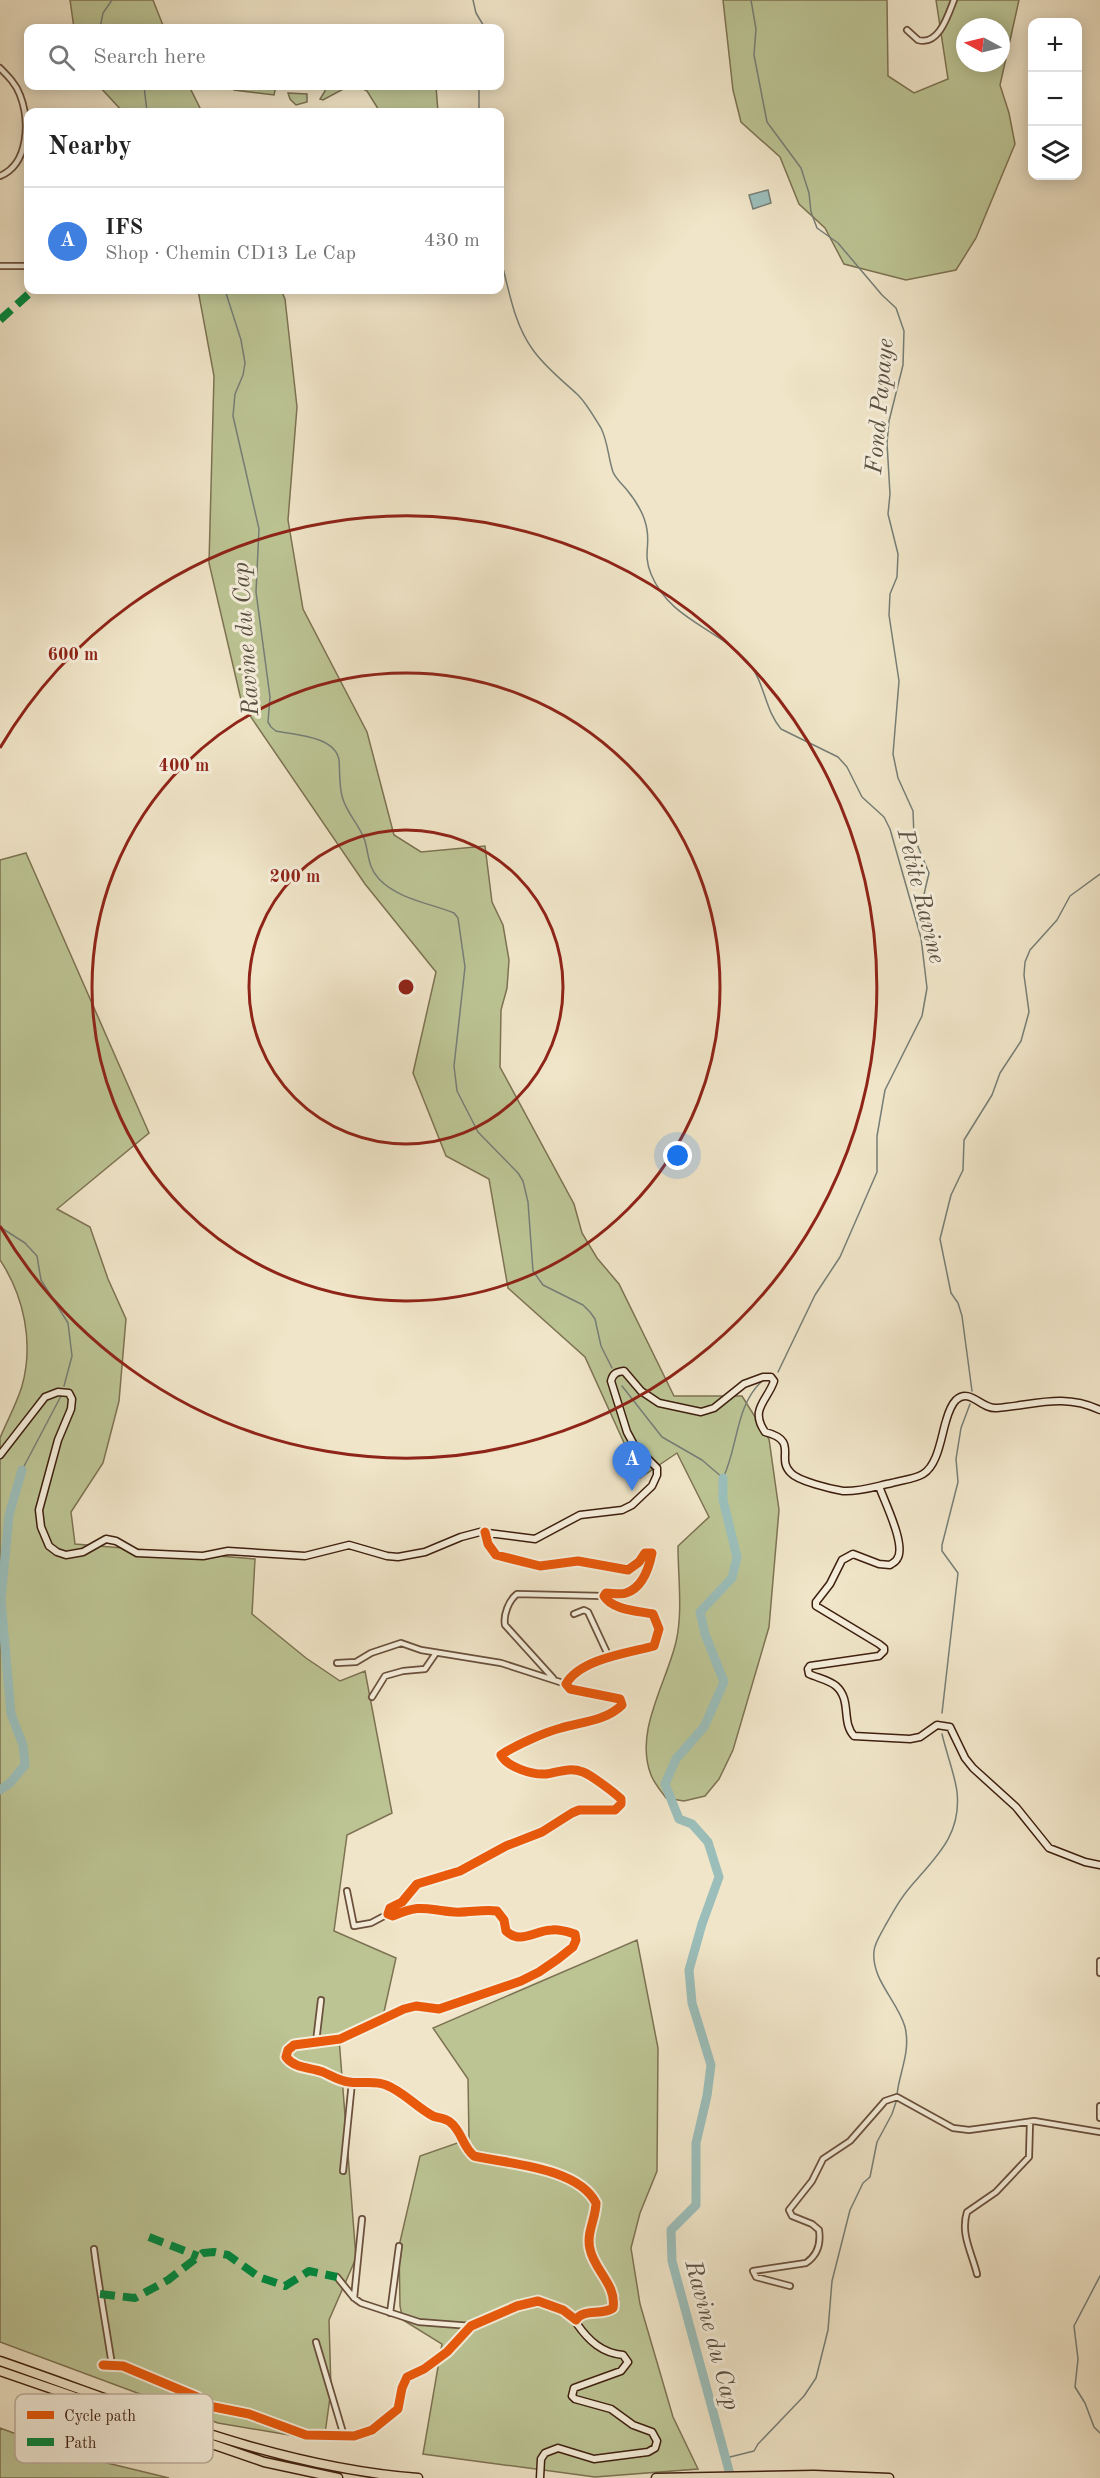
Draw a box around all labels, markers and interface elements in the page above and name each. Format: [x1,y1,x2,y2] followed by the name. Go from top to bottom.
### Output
[956,18,1010,72] north arrow
[1028,18,1082,180] map controls
[1028,18,1082,72] button: +
[24,24,504,90] search box
[45,41,78,74] icon: search
[93,46,206,68] text: Search here
[1028,72,1082,126] button: −
[1028,126,1082,180] button: layers
[48,134,132,160] text: Nearby
[105,217,143,239] text: IFS
[60,231,75,251] text: A
[424,231,480,251] text: 430 m
[105,244,356,264] text: Shop · Chemin CD13 Le Cap
[863,337,899,476] water label: Fond Papaye
[230,561,264,718] water label: Ravine du Cap
[48,646,98,664] text: 600 m
[159,757,209,775] text: 400 m
[891,826,948,966] water label: Petite Ravine
[270,868,320,886] text: 200 m
[396,977,416,997] centre of rings
[663,1141,692,1170] your location
[612,1442,652,1491] pin: A
[679,2257,743,2413] water label: Ravine du Cap
[15,2394,213,2463] legend
[64,2409,136,2425] text: Cycle path
[64,2436,97,2452] text: Path

